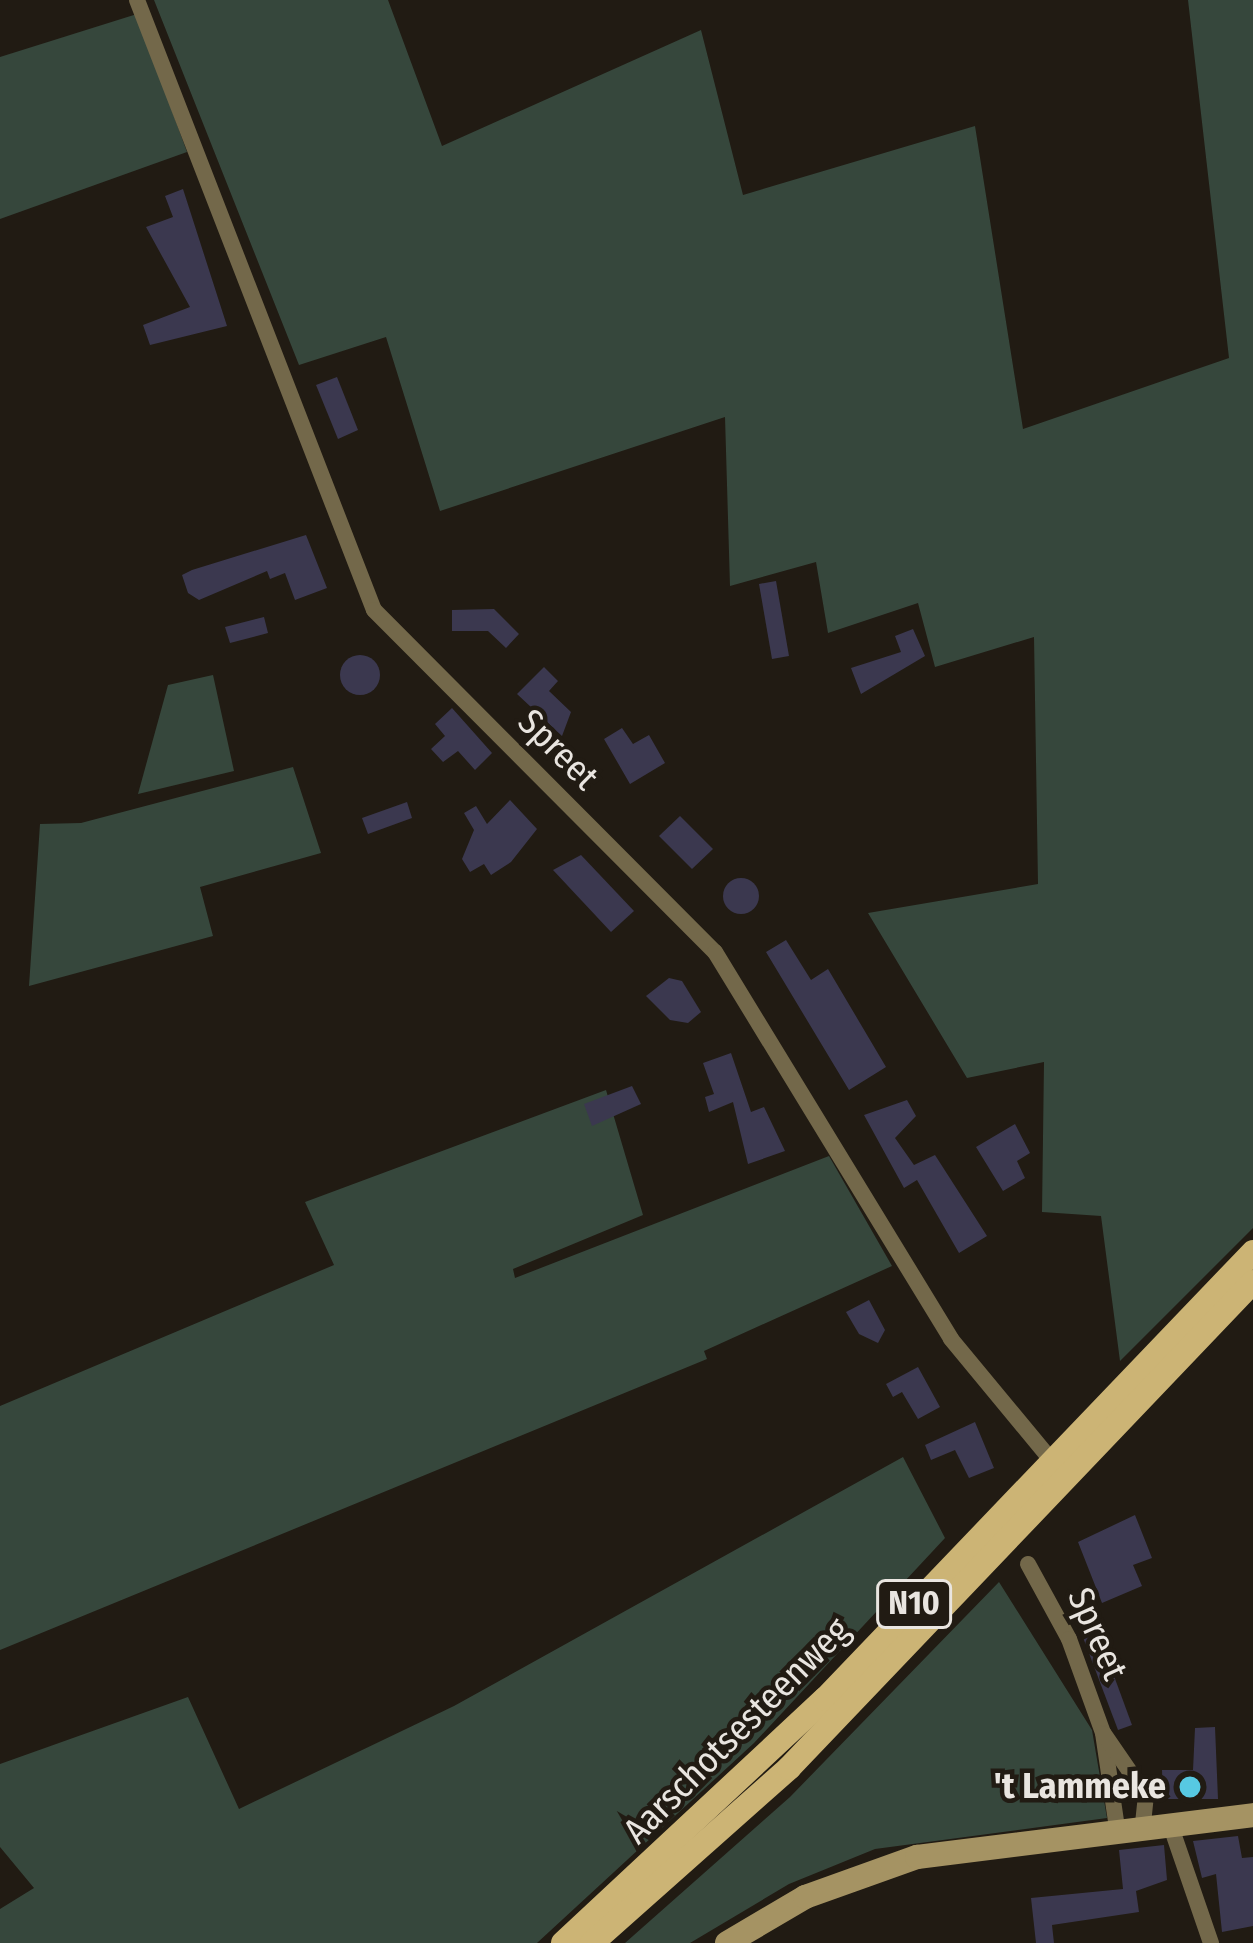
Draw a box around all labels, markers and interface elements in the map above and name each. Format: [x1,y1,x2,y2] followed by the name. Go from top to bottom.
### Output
[509,701,607,799] street label: Spreet
[875,1577,953,1631] road number: N10
[1058,1581,1136,1687] street label: Spreet
[615,1609,859,1853] street label: Aarschotsesteenweg
[994,1765,1166,1809] place label: 't Lammeke
[1177,1774,1203,1800] marker: 't Lammeke

